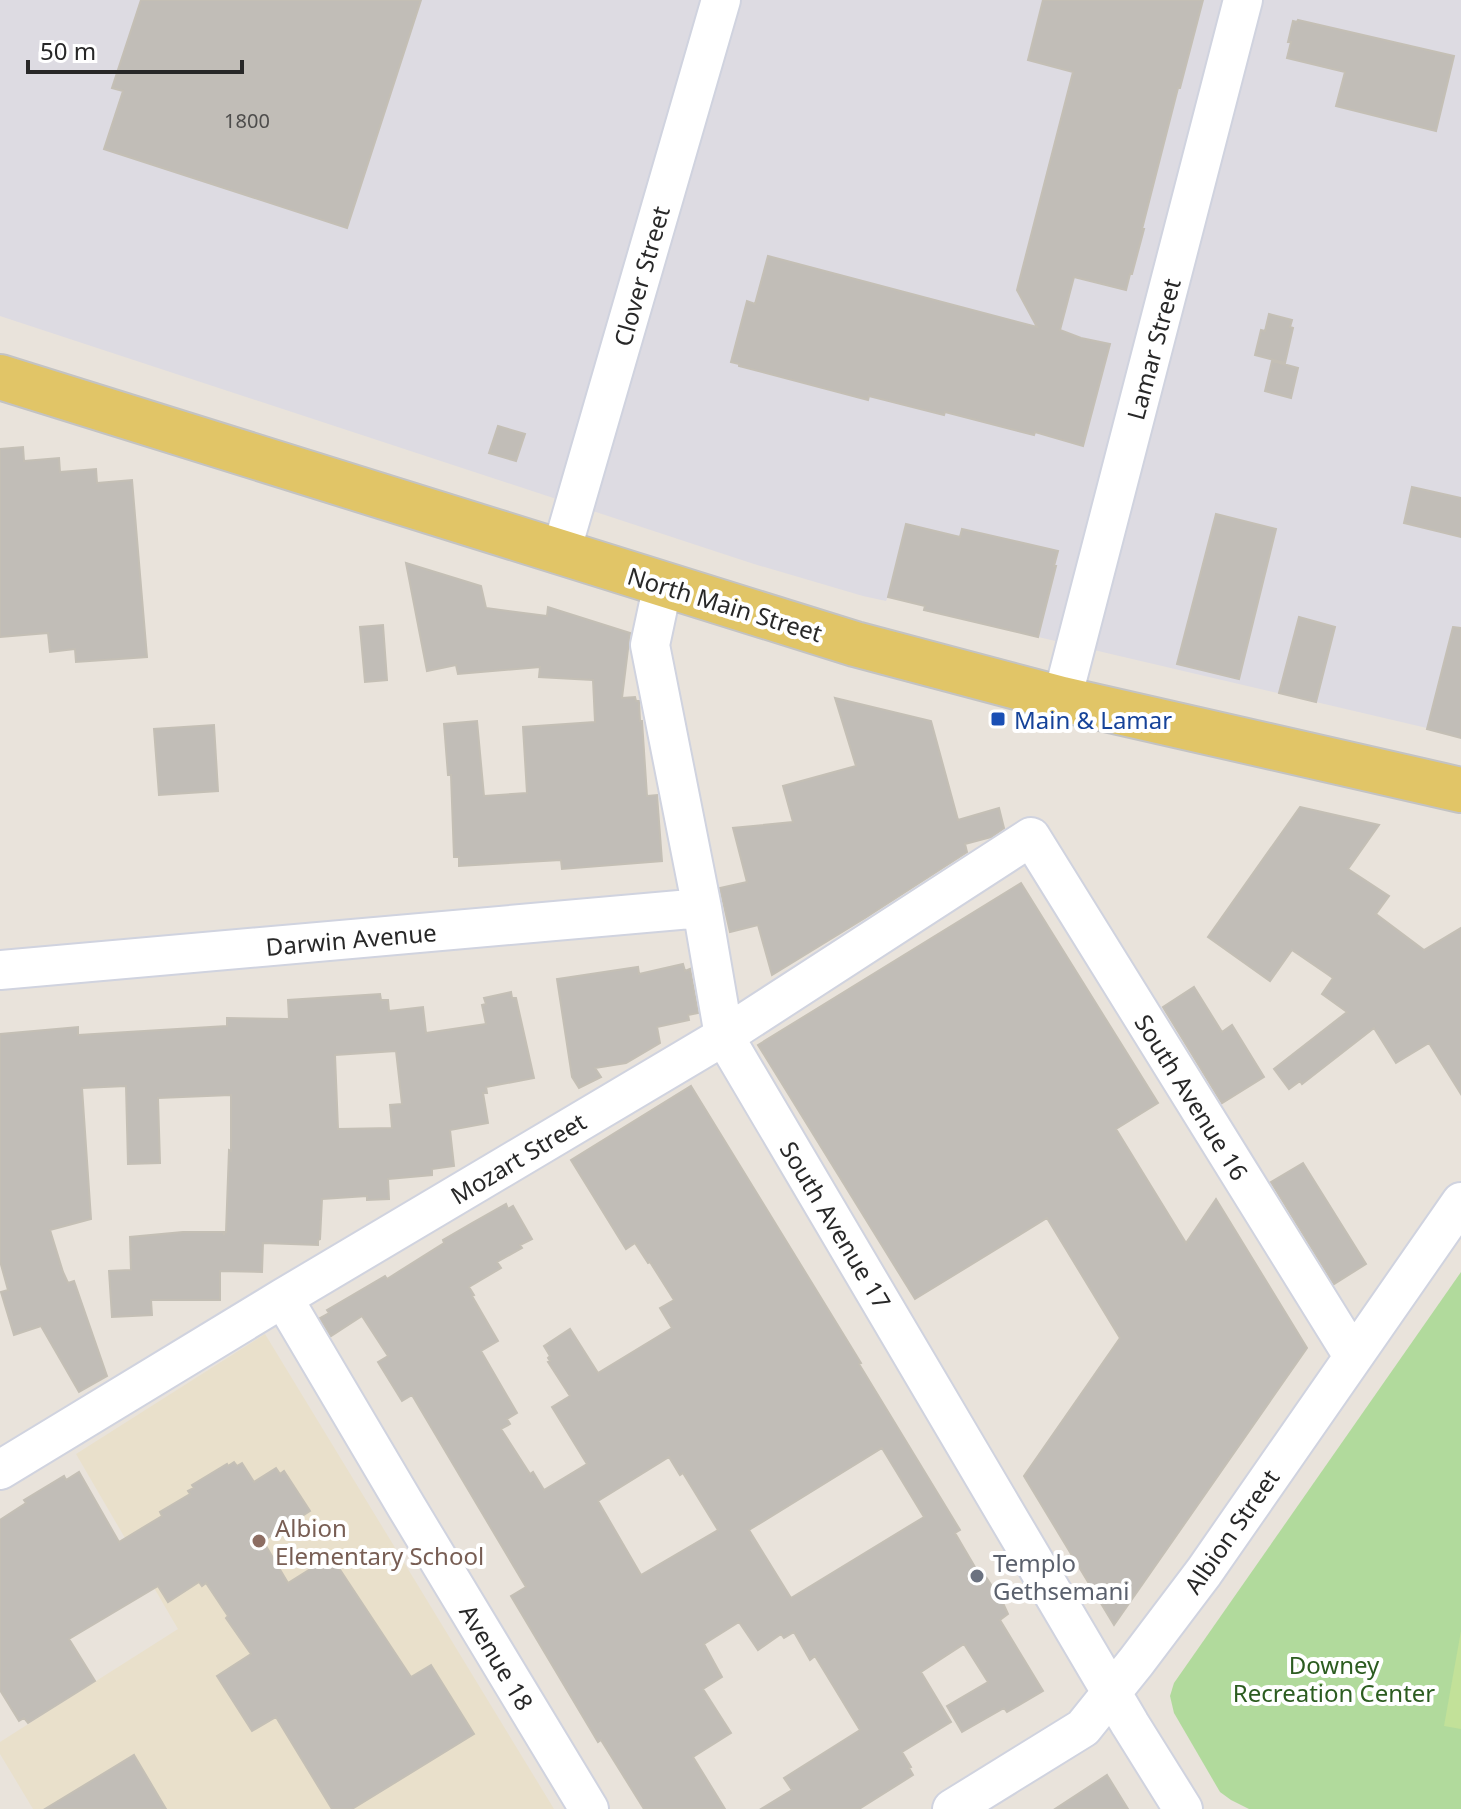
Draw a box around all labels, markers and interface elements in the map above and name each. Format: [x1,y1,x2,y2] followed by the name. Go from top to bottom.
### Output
[28,24,242,74] scale bar
[40,34,96,67] text: 50 m
[224,107,270,134] house number: 1800
[605,202,677,350] street label: Clover Street
[1118,274,1188,423] street label: Lamar Street
[624,559,827,649] street label: North Main Street
[1014,703,1172,736] place label: Main & Lamar
[989,710,1007,728] marker: Main & Lamar
[264,915,438,963] street label: Darwin Avenue
[1128,1008,1256,1186] street label: South Avenue 16
[444,1104,592,1211] street label: Mozart Street
[773,1135,899,1315] street label: South Avenue 17
[1176,1462,1286,1600] street label: Albion Street
[275,1511,484,1572] place label: Albion Elementary School
[250,1532,268,1550] marker: Albion Elementary School
[993,1546,1129,1607] place label: Templo Gethsemani
[968,1567,986,1585] marker: Templo Gethsemani
[452,1598,542,1716] street label: Avenue 18
[1233,1648,1435,1709] park label: Downey Recreation Center

